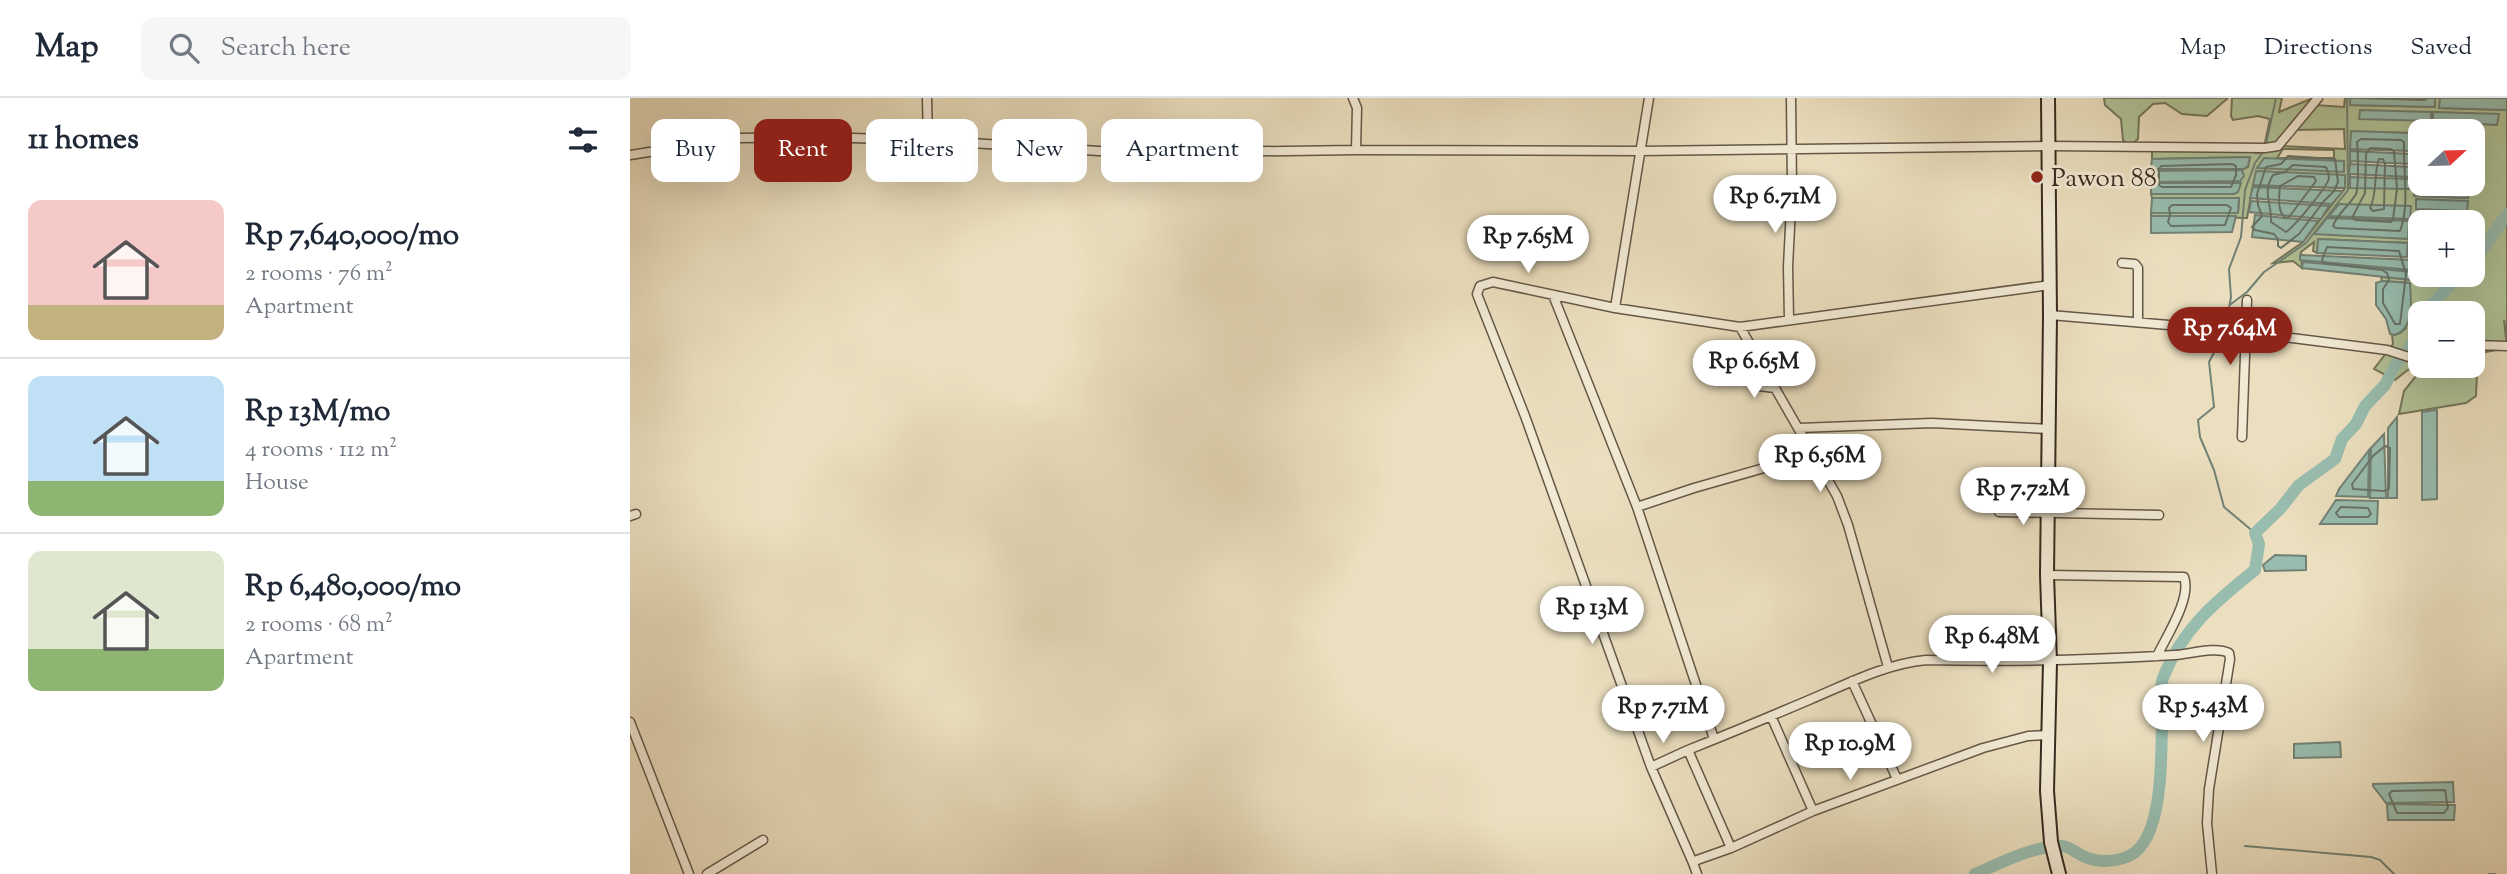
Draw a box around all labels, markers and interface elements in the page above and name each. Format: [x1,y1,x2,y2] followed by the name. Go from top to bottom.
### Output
[141,17,631,80] search box
[35,24,99,72] text: Map
[165,29,203,67] icon: search
[221,30,351,67] text: Search here
[2180,31,2226,65] text: Map
[2264,31,2372,65] text: Directions
[2410,31,2472,65] text: Saved
[28,119,139,162] text: 11 homes
[651,119,740,182] chip: Buy
[754,119,852,182] chip: Rent
[866,119,978,182] chip: Filters
[992,119,1087,182] chip: New
[1101,119,1263,182] chip: Apartment
[2408,119,2485,196] north arrow
[2408,119,2485,378] map controls
[564,121,602,159] icon: filters
[2051,161,2157,198] place label: Pawon 88
[2029,169,2045,185] marker: Pawon 88
[1703,176,1847,235] pin: Rp 6.71M
[1729,181,1821,214] text: Rp 6.71M
[2408,210,2485,287] button: +
[245,215,459,258] text: Rp 7,640,000/mo
[1456,216,1600,275] pin: Rp 7.65M
[1483,221,1573,254] text: Rp 7.65M
[84,228,168,312] icon: home
[245,258,393,291] text: 2 rooms · 76 m²
[245,291,354,324] text: Apartment
[2408,301,2485,378] button: −
[2158,308,2302,367] pin: Rp 7.64M
[2183,313,2277,346] text: Rp 7.64M
[1682,341,1826,400] pin: Rp 6.65M
[1709,346,1799,379] text: Rp 6.65M
[245,391,391,434] text: Rp 13M/mo
[84,404,168,488] icon: home
[245,434,397,467] text: 4 rooms · 112 m²
[1748,434,1892,494] pin: Rp 6.56M
[1774,440,1866,473] text: Rp 6.56M
[245,467,309,500] text: House
[1951,468,2095,527] pin: Rp 7.72M
[1976,473,2070,506] text: Rp 7.72M
[245,566,461,609] text: Rp 6,480,000/mo
[84,579,168,663] icon: home
[1535,587,1649,646] pin: Rp 13M
[1556,592,1628,625] text: Rp 13M
[245,609,393,642] text: 2 rooms · 68 m²
[1920,616,2064,675] pin: Rp 6.48M
[1945,621,2039,654] text: Rp 6.48M
[245,642,354,675] text: Apartment
[2131,684,2275,744] pin: Rp 5.43M
[1591,686,1735,745] pin: Rp 7.71M
[2158,690,2248,723] text: Rp 5.43M
[1618,691,1708,724] text: Rp 7.71M
[1778,722,1922,782] pin: Rp 10.9M
[1805,728,1895,761] text: Rp 10.9M

